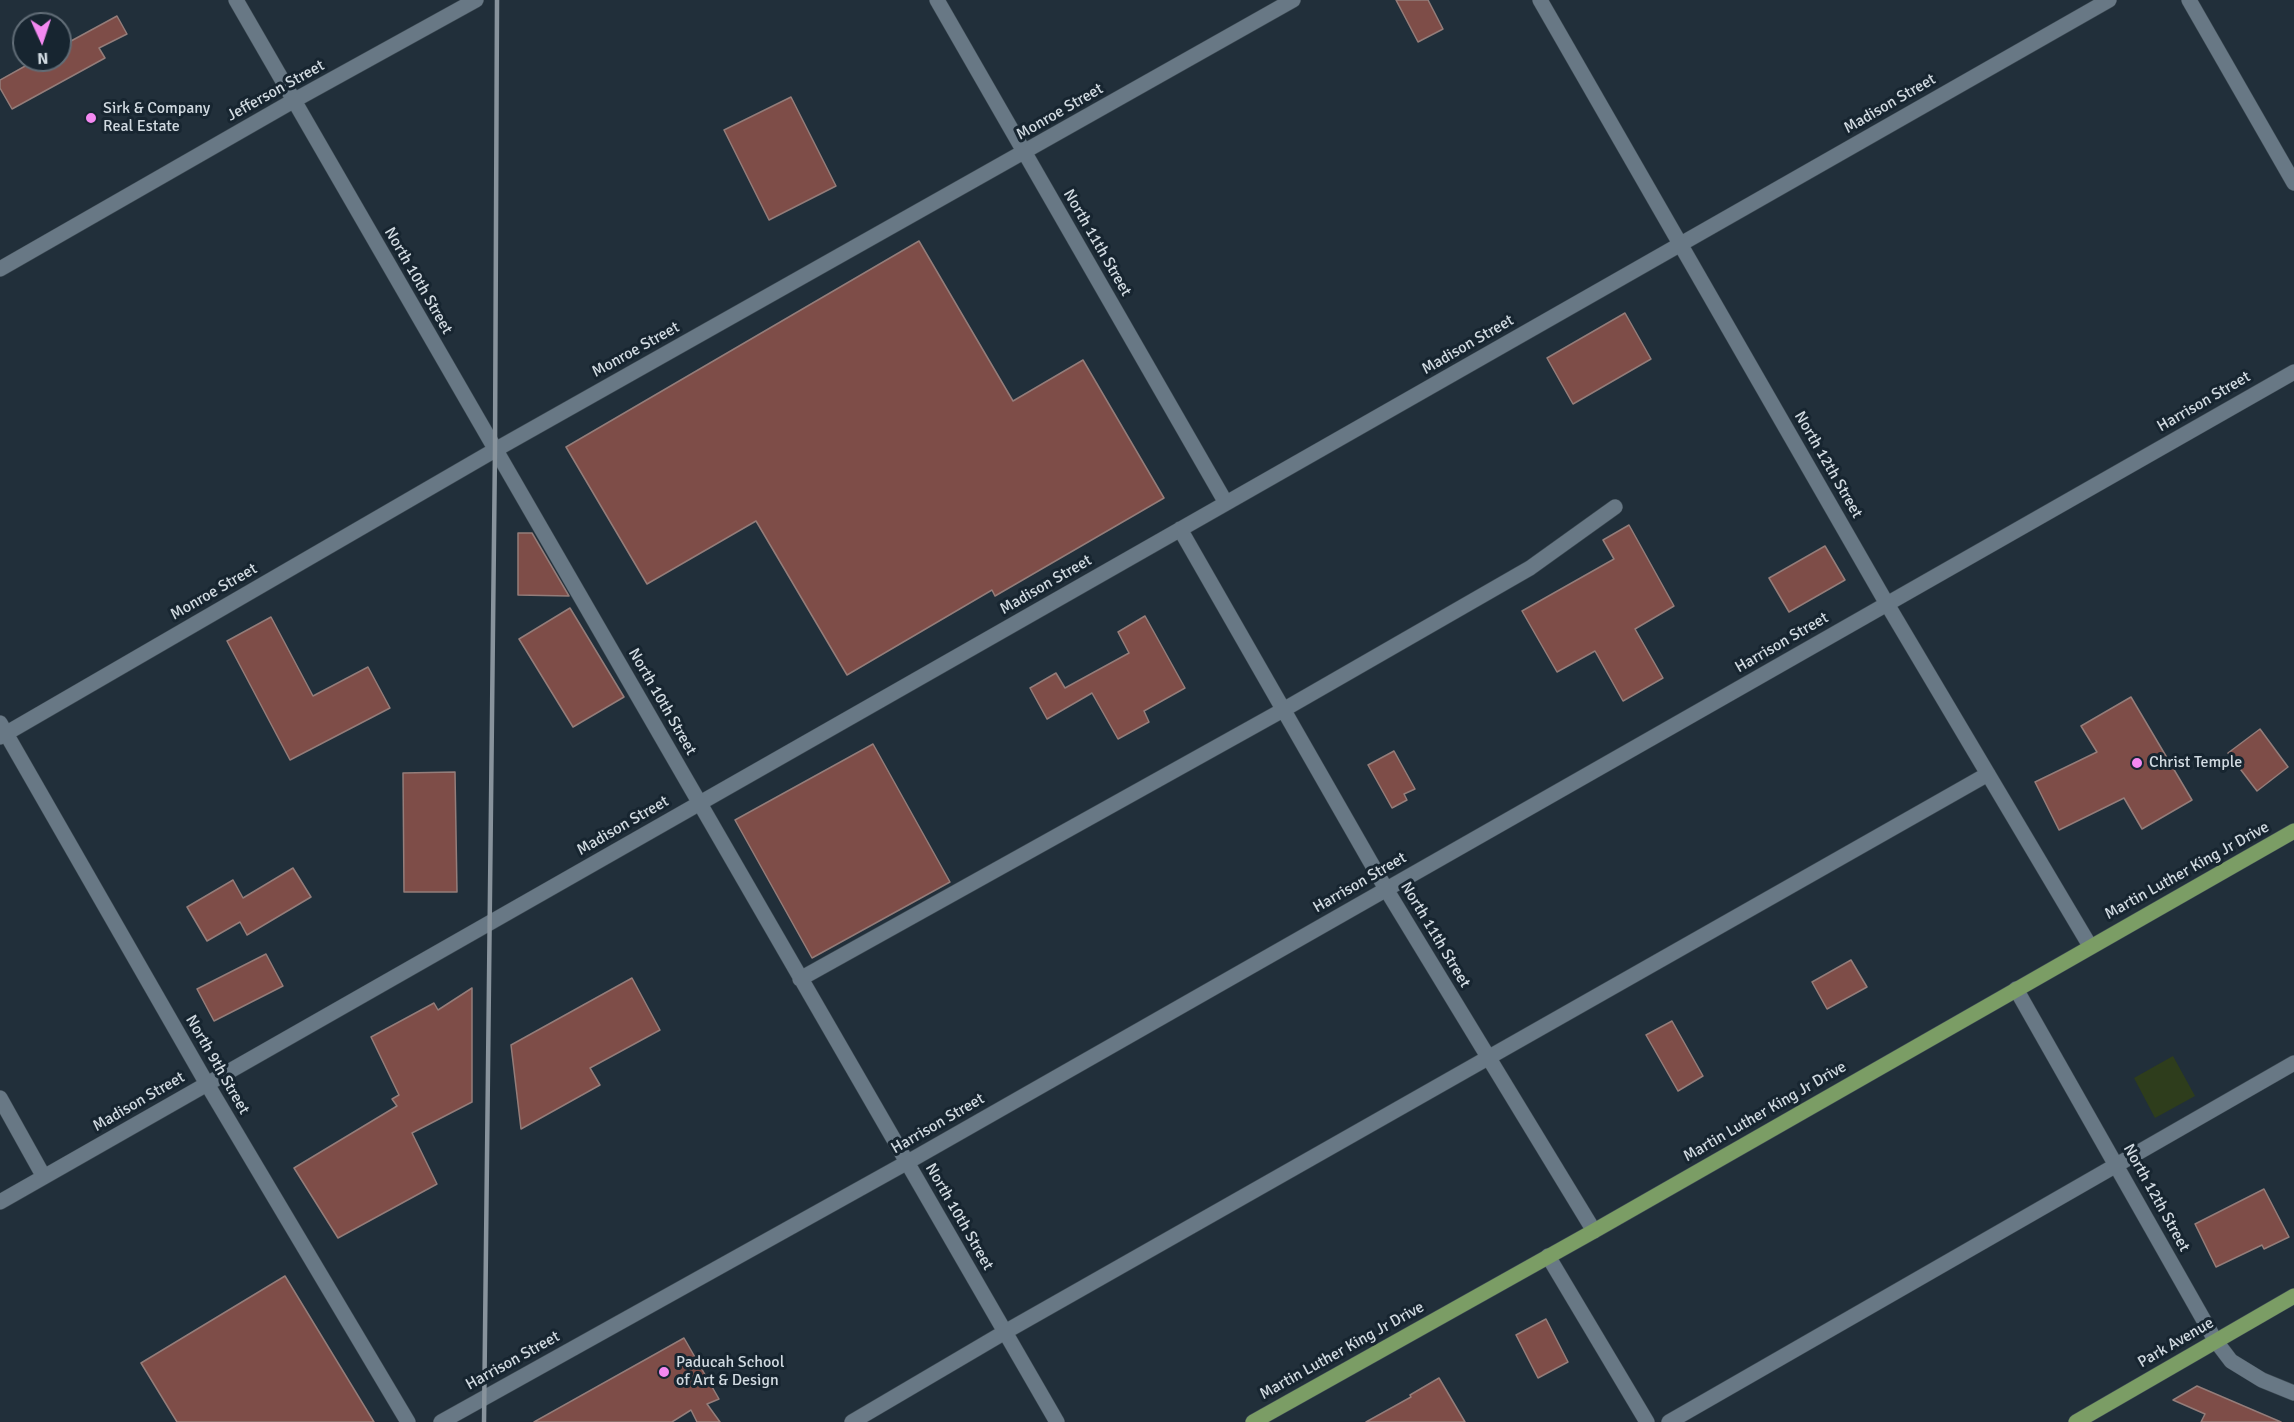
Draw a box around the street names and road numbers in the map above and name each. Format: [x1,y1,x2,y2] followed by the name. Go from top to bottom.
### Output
[224,56,328,126] street label: Jefferson Street
[1841,70,1939,138] street label: Madison Street
[1013,79,1107,145] street label: Monroe Street
[1059,186,1135,300] street label: North 11th Street
[380,224,456,338] street label: North 10th Street
[1419,311,1517,379] street label: Madison Street
[589,318,683,382] street label: Monroe Street
[2154,368,2254,436] street label: Harrison Street
[1790,408,1866,522] street label: North 12th Street
[997,551,1095,619] street label: Madison Street
[167,559,261,625] street label: Monroe Street
[1732,609,1832,677] street label: Harrison Street
[624,645,700,759] street label: North 10th Street
[574,792,672,860] street label: Madison Street
[2101,818,2273,924] street label: Martin Luther King Jr Drive
[1310,849,1410,917] street label: Harrison Street
[1396,879,1474,991] street label: North 11th Street
[181,1012,253,1118] street label: North 9th Street
[1680,1057,1850,1167] street label: Martin Luther King Jr Drive
[90,1068,188,1136] street label: Madison Street
[888,1090,988,1158] street label: Harrison Street
[2119,1141,2193,1255] street label: North 12th Street
[921,1160,997,1274] street label: North 10th Street
[1256,1298,1428,1404] street label: Martin Luther King Jr Drive
[2135,1314,2217,1372] street label: Park Avenue
[463,1327,563,1395] street label: Harrison Street

